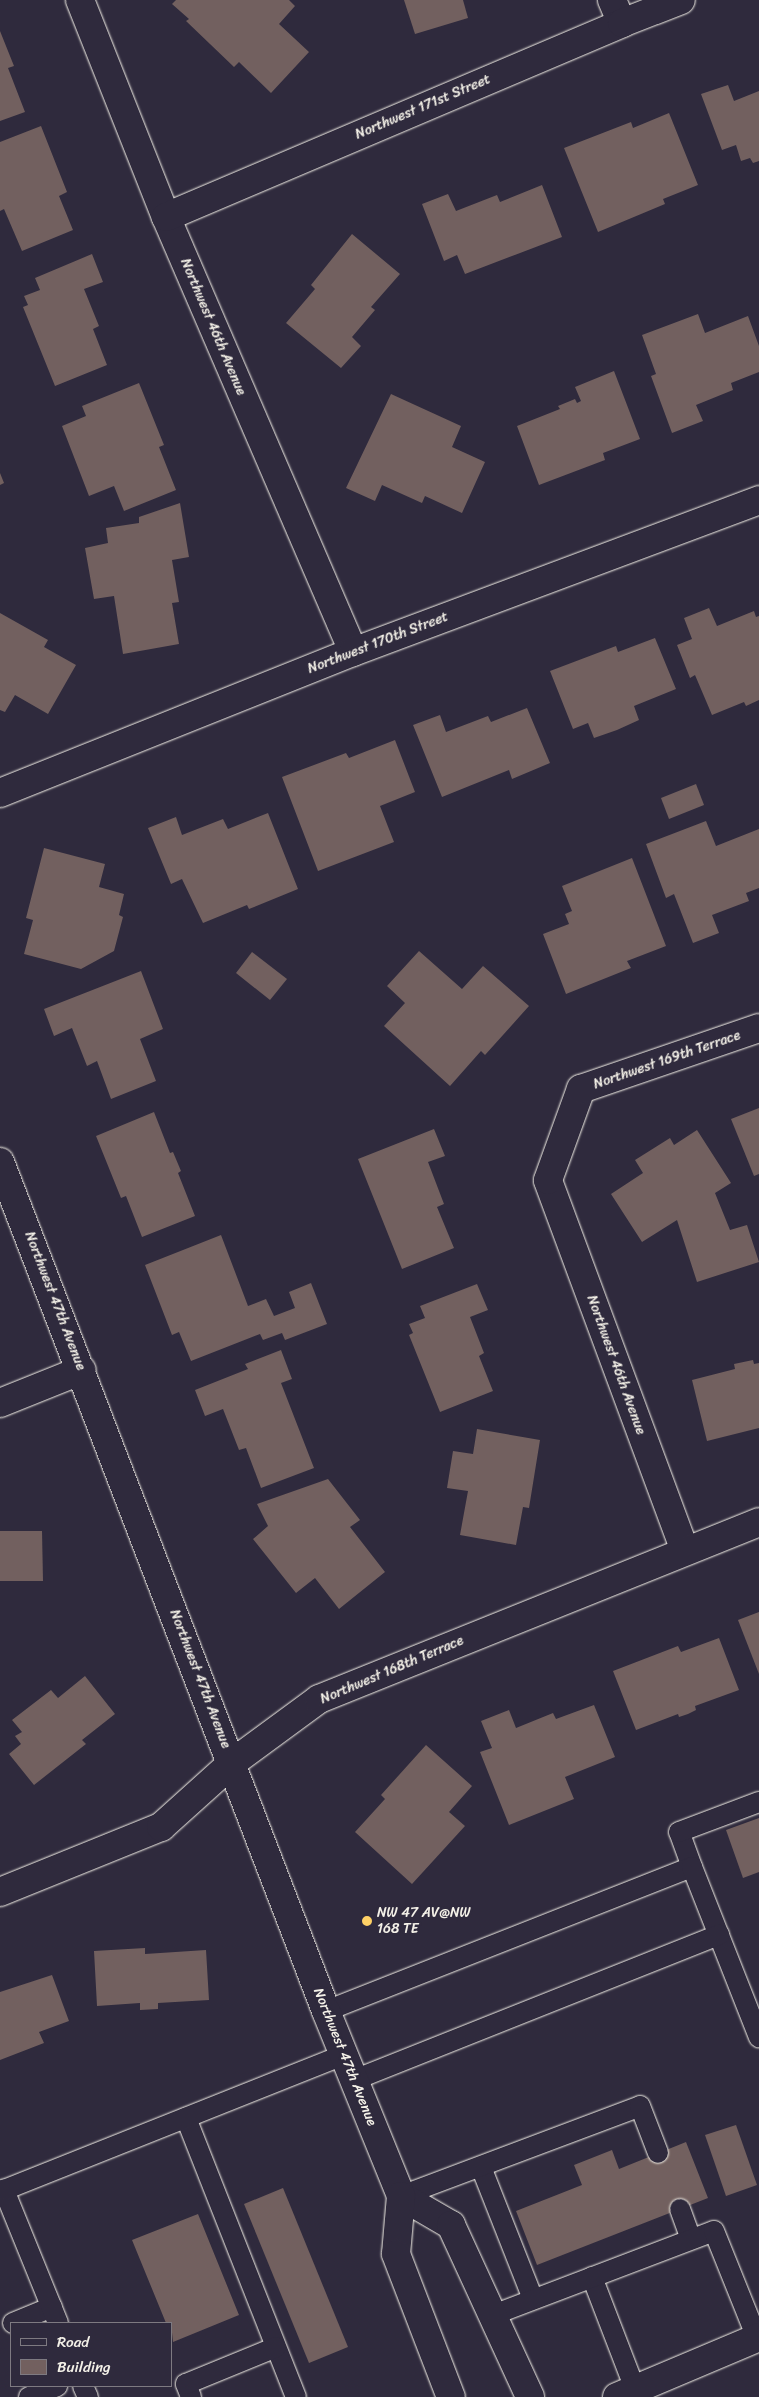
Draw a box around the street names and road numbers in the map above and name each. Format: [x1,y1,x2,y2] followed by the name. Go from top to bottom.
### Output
[353,71,493,143] street label: Northwest 171st Street
[177,256,249,398] street label: Northwest 46th Avenue
[305,608,451,678] street label: Northwest 170th Street
[591,1027,743,1093] street label: Northwest 169th Terrace
[21,1229,89,1373] street label: Northwest 47th Avenue
[583,1293,649,1437] street label: Northwest 46th Avenue
[166,1607,234,1751] street label: Northwest 47th Avenue
[318,1632,466,1708] street label: Northwest 168th Terrace
[310,1986,380,2128] street label: Northwest 47th Avenue

